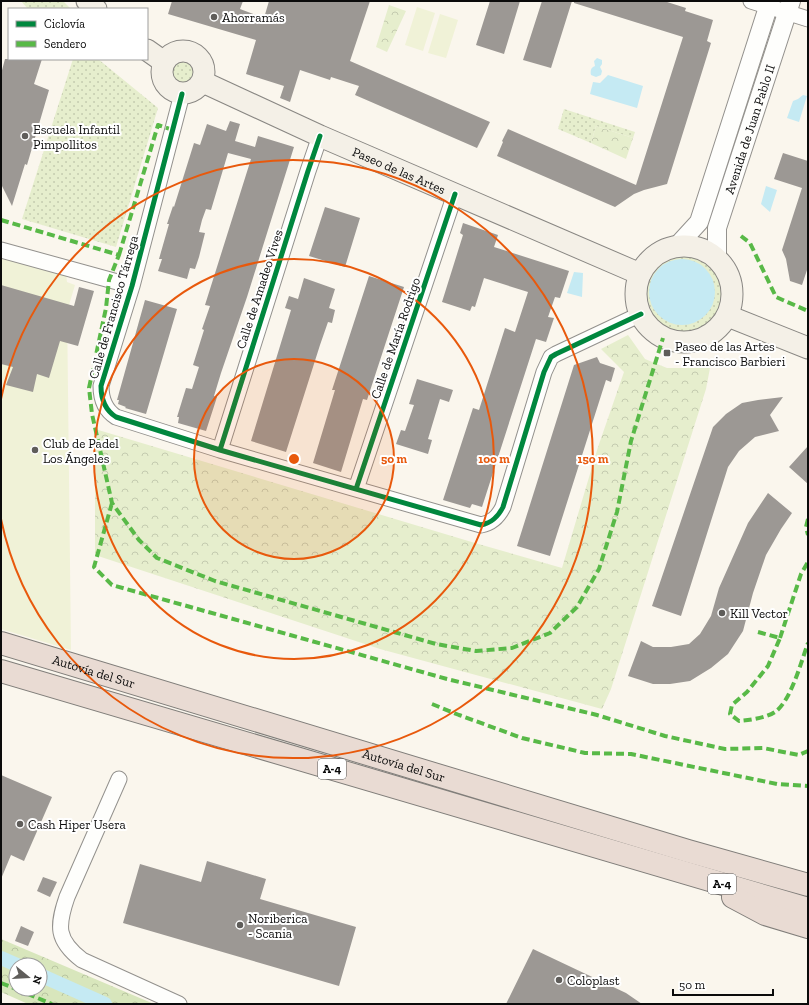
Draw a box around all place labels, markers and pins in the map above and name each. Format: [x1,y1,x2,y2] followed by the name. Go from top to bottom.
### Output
[222,10,285,25] place label: Ahorramás
[209,12,219,22] marker: Ahorramás
[33,122,120,152] place label: Escuela Infantil Pimpollitos
[20,131,30,141] marker: Escuela Infantil Pimpollitos
[675,339,786,369] place label: Paseo de las Artes - Francisco Barbieri
[662,348,672,358] marker: Paseo de las Artes - Francisco Barbieri
[43,436,119,466] place label: Club de Padel Los Ángeles
[30,445,40,455] marker: Club de Padel Los Ángeles
[287,452,301,466] centre of rings
[730,606,788,621] place label: Kill Vector
[717,608,727,618] marker: Kill Vector
[28,817,127,832] place label: Cash Hiper Usera
[15,819,25,829] marker: Cash Hiper Usera
[248,911,308,941] place label: Noriberica - Scania
[235,920,245,930] marker: Noriberica - Scania
[567,973,620,988] place label: Coloplast
[554,975,564,985] marker: Coloplast

